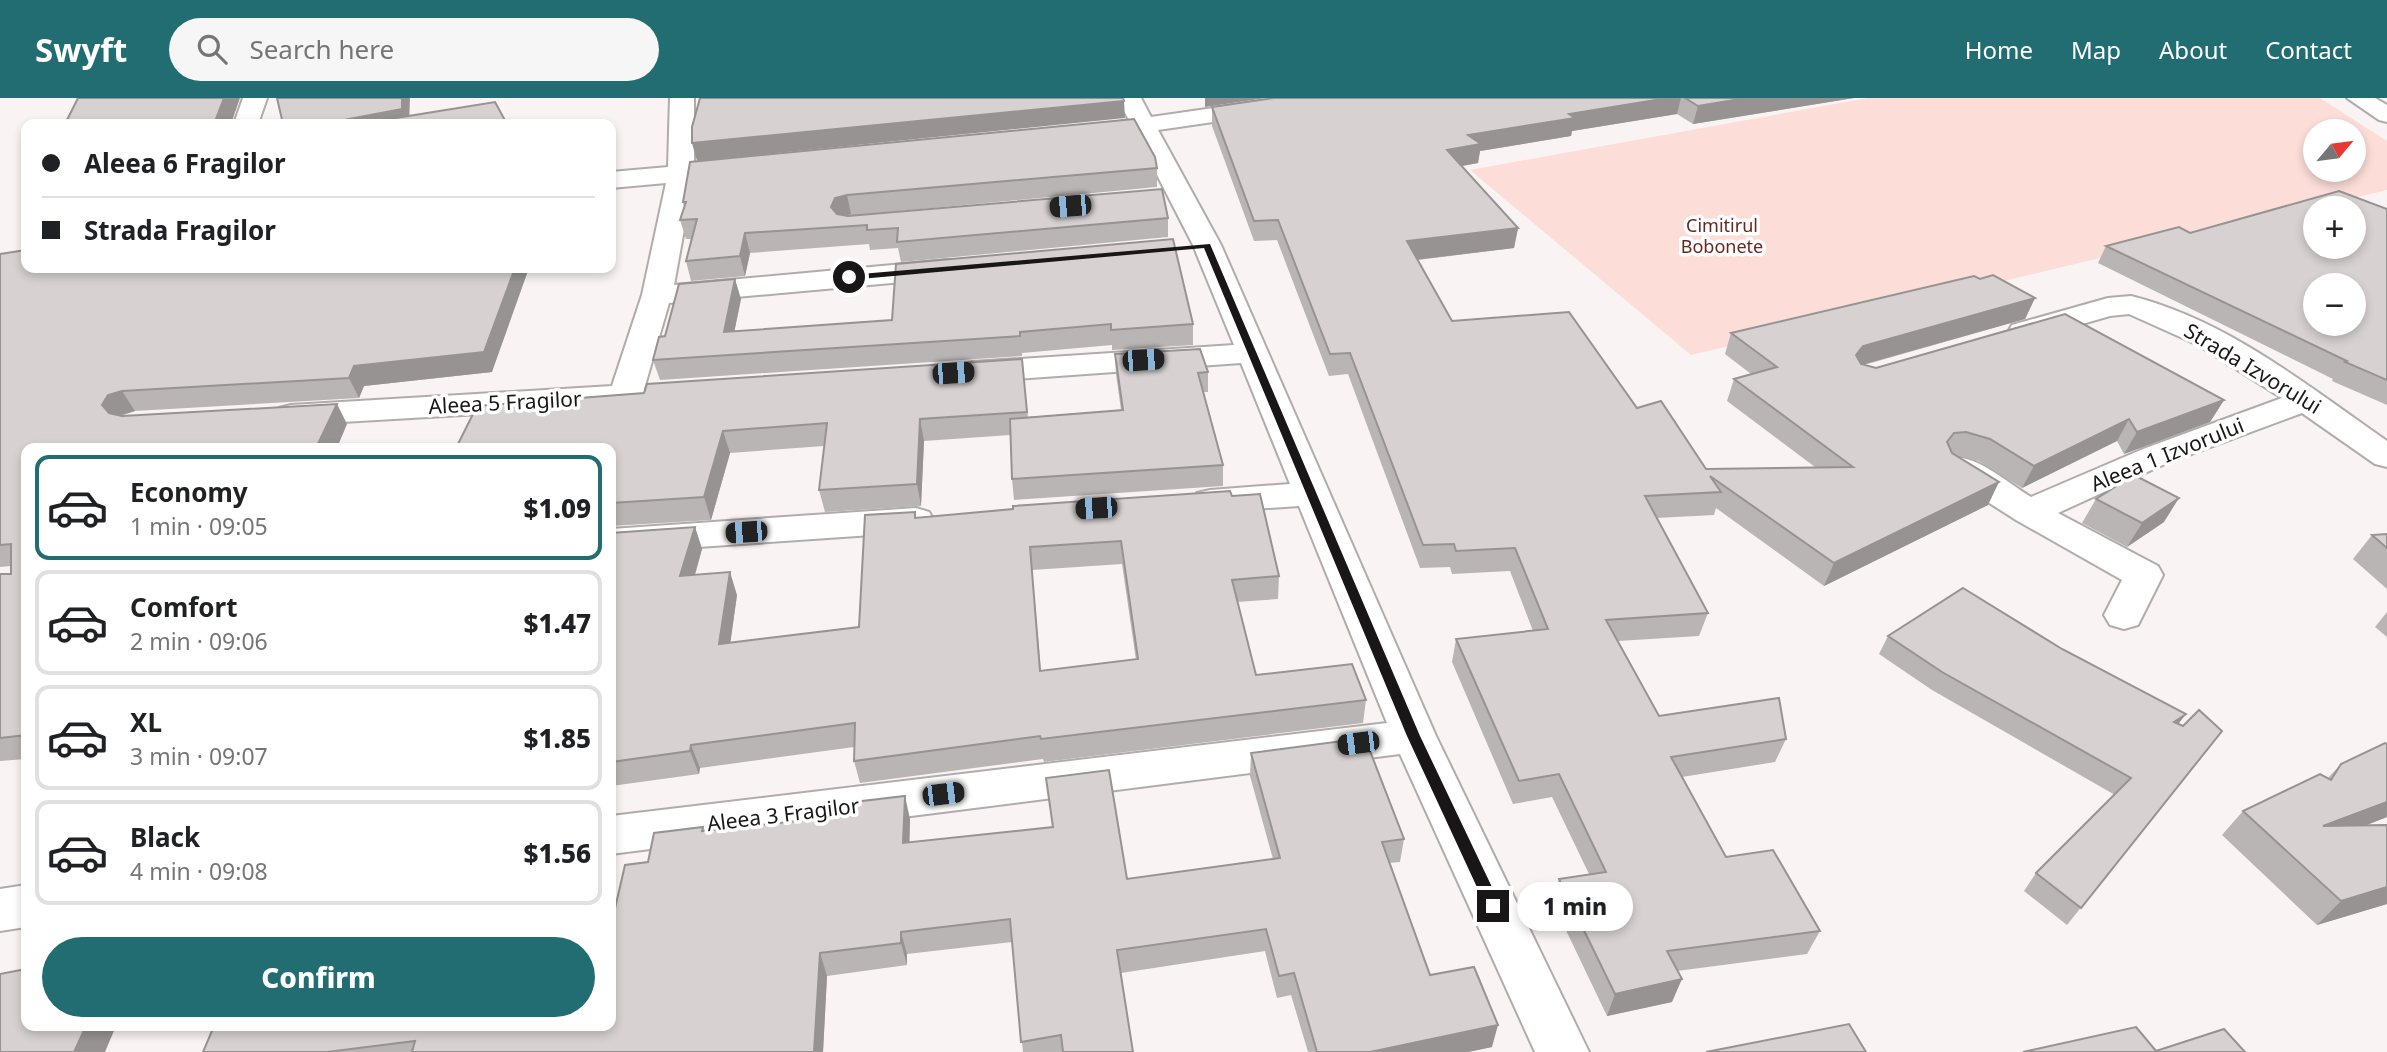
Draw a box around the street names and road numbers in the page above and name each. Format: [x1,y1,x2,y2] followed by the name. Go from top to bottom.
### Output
[2179,316,2327,420] street label: Strada Izvorului
[428,384,583,420] street label: Aleea 5 Fragilor
[2086,410,2248,498] street label: Aleea 1 Izvorului
[705,791,861,837] street label: Aleea 3 Fragilor

